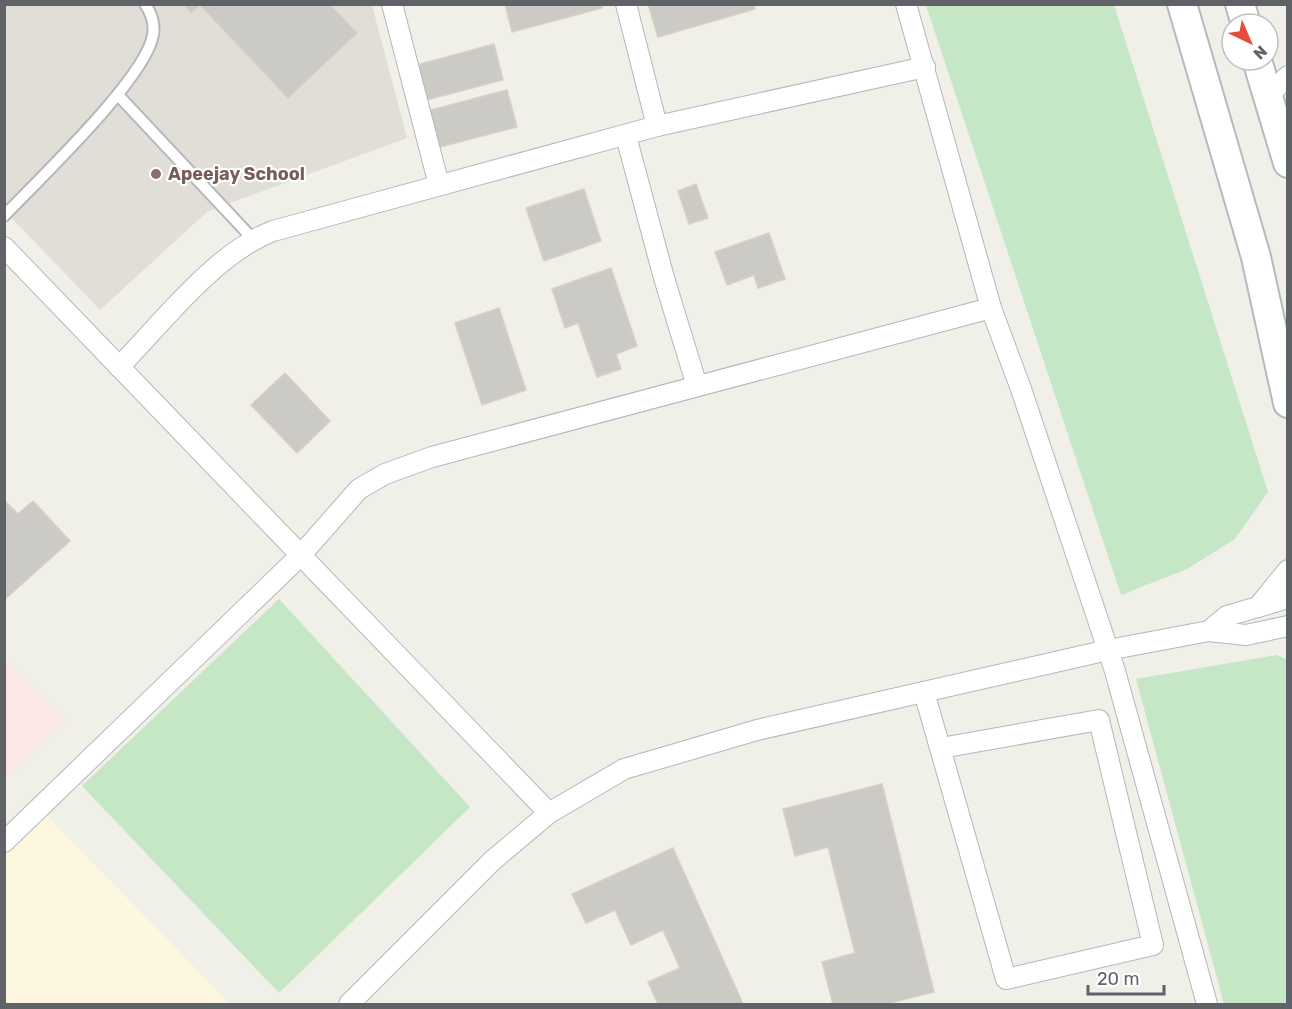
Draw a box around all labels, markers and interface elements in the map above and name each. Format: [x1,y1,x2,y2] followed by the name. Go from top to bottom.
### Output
[1220,12,1280,72] north arrow
[1249,42,1271,63] text: N
[168,163,305,185] place label: Apeejay School
[149,167,163,181] marker: Apeejay School
[1088,958,1164,996] scale bar
[1097,968,1139,990] text: 20 m

